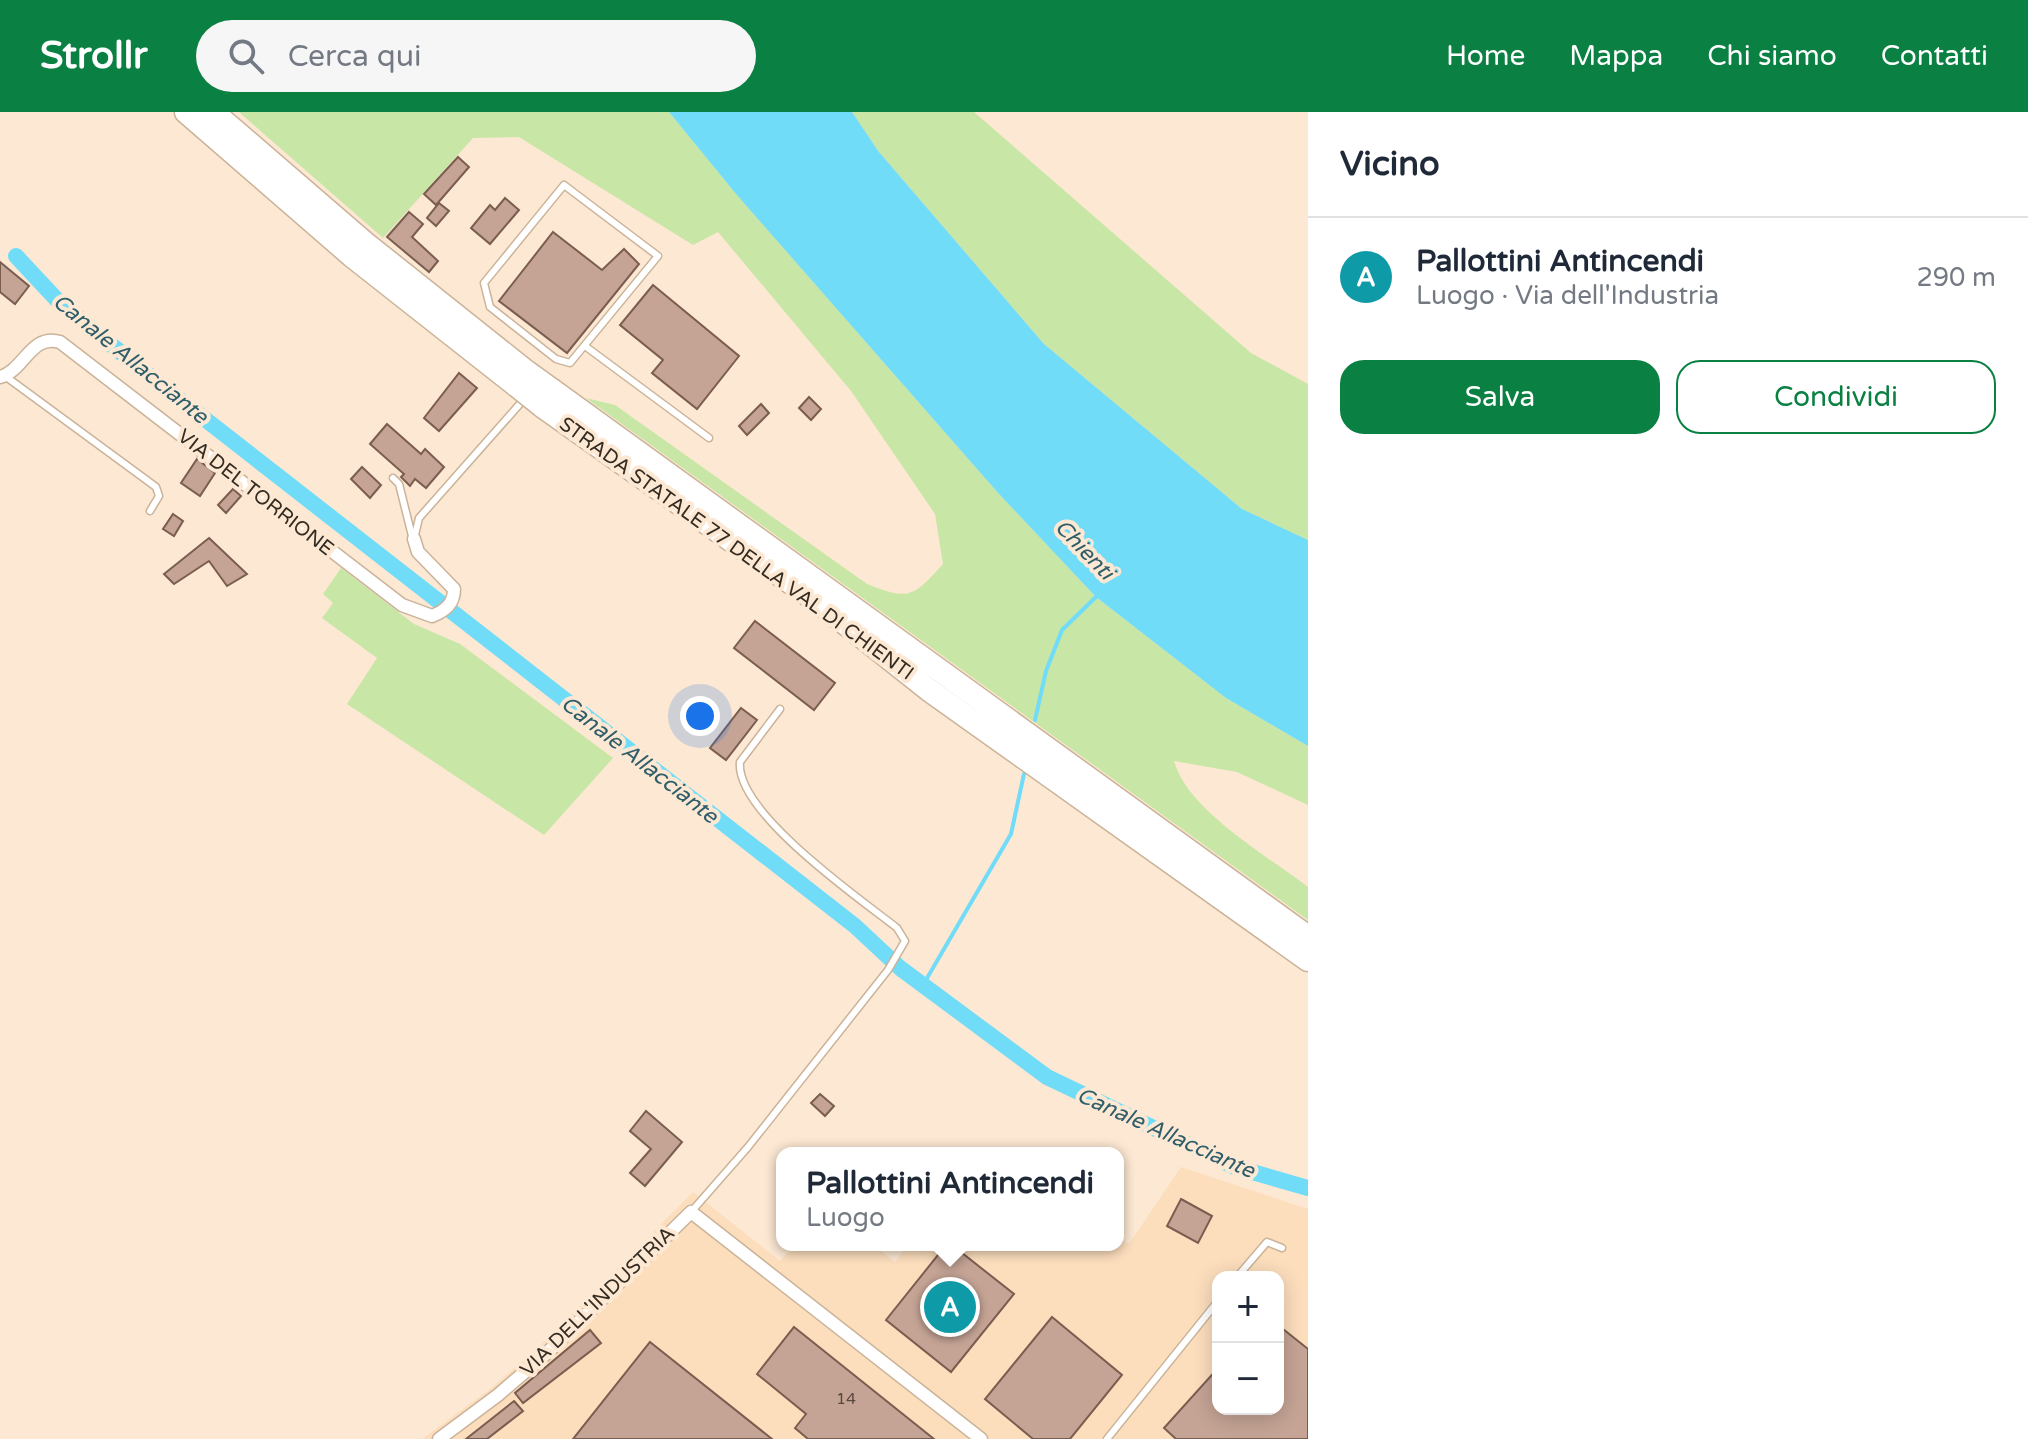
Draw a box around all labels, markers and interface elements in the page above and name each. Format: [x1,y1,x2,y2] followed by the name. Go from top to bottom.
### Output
[196,20,756,92] search box
[40,33,148,79] text: Strollr
[224,34,268,78] icon: search
[288,38,421,75] text: Cerca qui
[1446,39,1525,73] text: Home
[1569,39,1663,73] text: Mappa
[1707,39,1837,73] text: Chi siamo
[1881,39,1988,73] text: Contatti
[1340,144,1440,185] text: Vicino
[1416,243,1704,280] text: Pallottini Antincendi
[1356,262,1376,293] text: A
[1916,262,1996,293] text: 290 m
[1416,280,1719,311] text: Luogo · Via dell'Industria
[48,288,214,430] water label: Canale Allacciante
[1340,360,1660,434] button: Salva
[1676,360,1996,434] button: Condividi
[555,412,918,686] street label: STRADA STATALE 77 DELLA VAL DI CHIENTI
[173,424,338,561] street label: VIA DEL TORRIONE
[1049,514,1121,587] water label: Chienti
[556,691,724,830] water label: Canale Allacciante
[680,696,720,736] your location
[1073,1082,1260,1184] water label: Canale Allacciante
[776,1147,1124,1251] popup
[806,1165,1094,1202] text: Pallottini Antincendi
[806,1202,885,1233] text: Luogo
[515,1222,680,1382] street label: VIA DELL'INDUSTRIA
[1212,1271,1284,1415] map controls
[1212,1271,1284,1343] button: +
[924,1277,976,1337] pin: A
[1212,1343,1284,1415] button: −
[836,1389,856,1409] house number: 14

